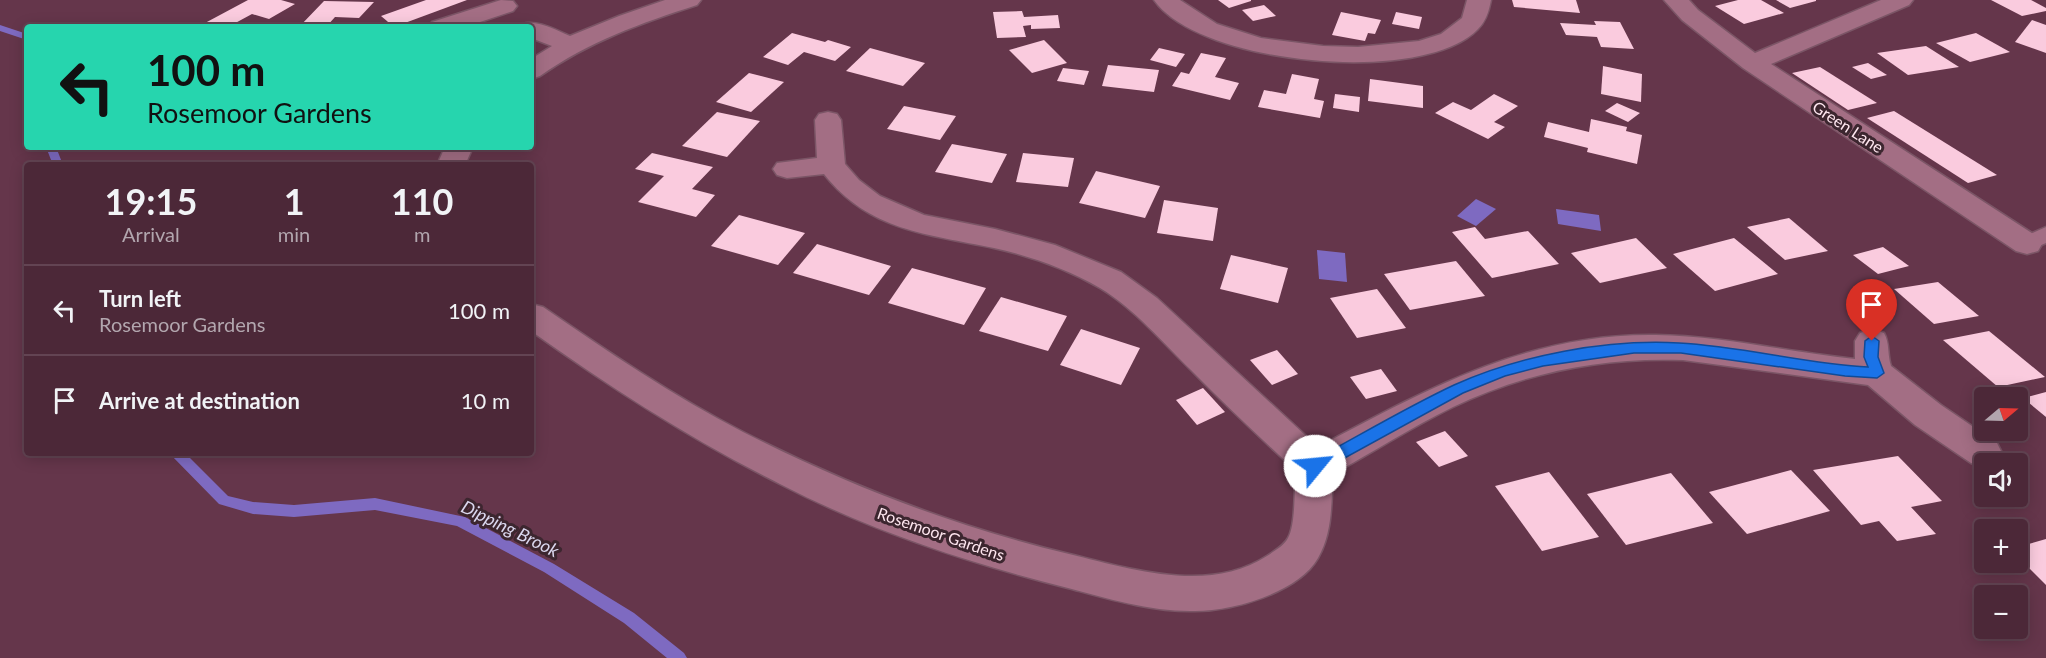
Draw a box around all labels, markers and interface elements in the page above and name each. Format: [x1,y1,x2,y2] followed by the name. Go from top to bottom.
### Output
[147,45,265,95] text: 100 m
[48,48,126,126] icon: left
[147,96,372,129] text: Rosemoor Gardens
[1809,97,1887,156] street label: Green Lane
[105,179,197,223] text: 19:15
[284,179,305,223] text: 1
[391,179,453,223] text: 110
[122,222,180,246] text: Arrival
[278,222,310,246] text: min
[414,222,430,246] text: m
[1846,279,1897,341] pin
[99,285,181,312] text: Turn left
[1855,288,1888,321] icon: arrive
[48,294,81,327] icon: left
[448,297,510,324] text: 100 m
[99,312,266,336] text: Rosemoor Gardens
[48,384,81,417] icon: arrive
[99,387,300,414] text: Arrive at destination
[461,387,510,414] text: 10 m
[1974,387,2028,441] north arrow
[1974,387,2028,639] map controls
[1283,434,1347,498] position arrow
[1974,453,2028,507] button: sound
[458,495,563,561] water label: Dipping Brook
[875,503,1007,564] street label: Rosemoor Gardens
[1974,519,2028,573] button: +
[1974,585,2028,639] button: −

